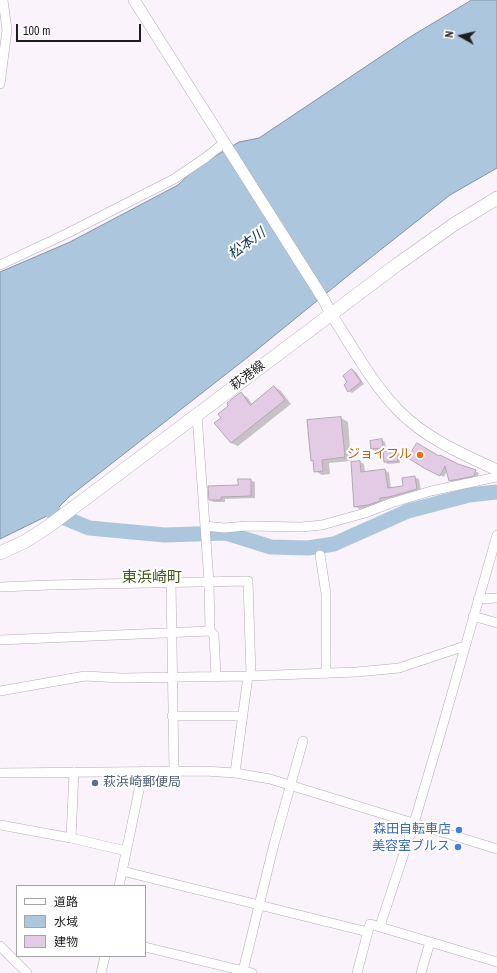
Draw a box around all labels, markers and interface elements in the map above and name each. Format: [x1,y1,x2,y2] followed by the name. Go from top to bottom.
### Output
[18,16,143,42] scale bar
[441,16,481,56] north arrow
[23,23,50,39] text: 100 m
[442,30,457,39] text: N
[225,225,269,263] water label: 松本川
[228,358,268,394] street label: 萩港線
[347,447,412,463] place label: ジョイフル
[415,450,425,460] marker: ジョイフル
[122,569,182,587] district label: 東浜崎町
[103,775,181,791] place label: 萩浜崎郵便局
[90,778,100,788] marker: 萩浜崎郵便局
[373,822,451,838] place label: 森田自転車店
[454,825,464,835] marker: 森田自転車店
[372,839,450,855] place label: 美容室ブルス
[453,842,463,852] marker: 美容室ブルス
[16,885,146,957] legend
[54,894,78,910] text: 道路
[54,914,78,930] text: 水域
[54,934,78,950] text: 建物

